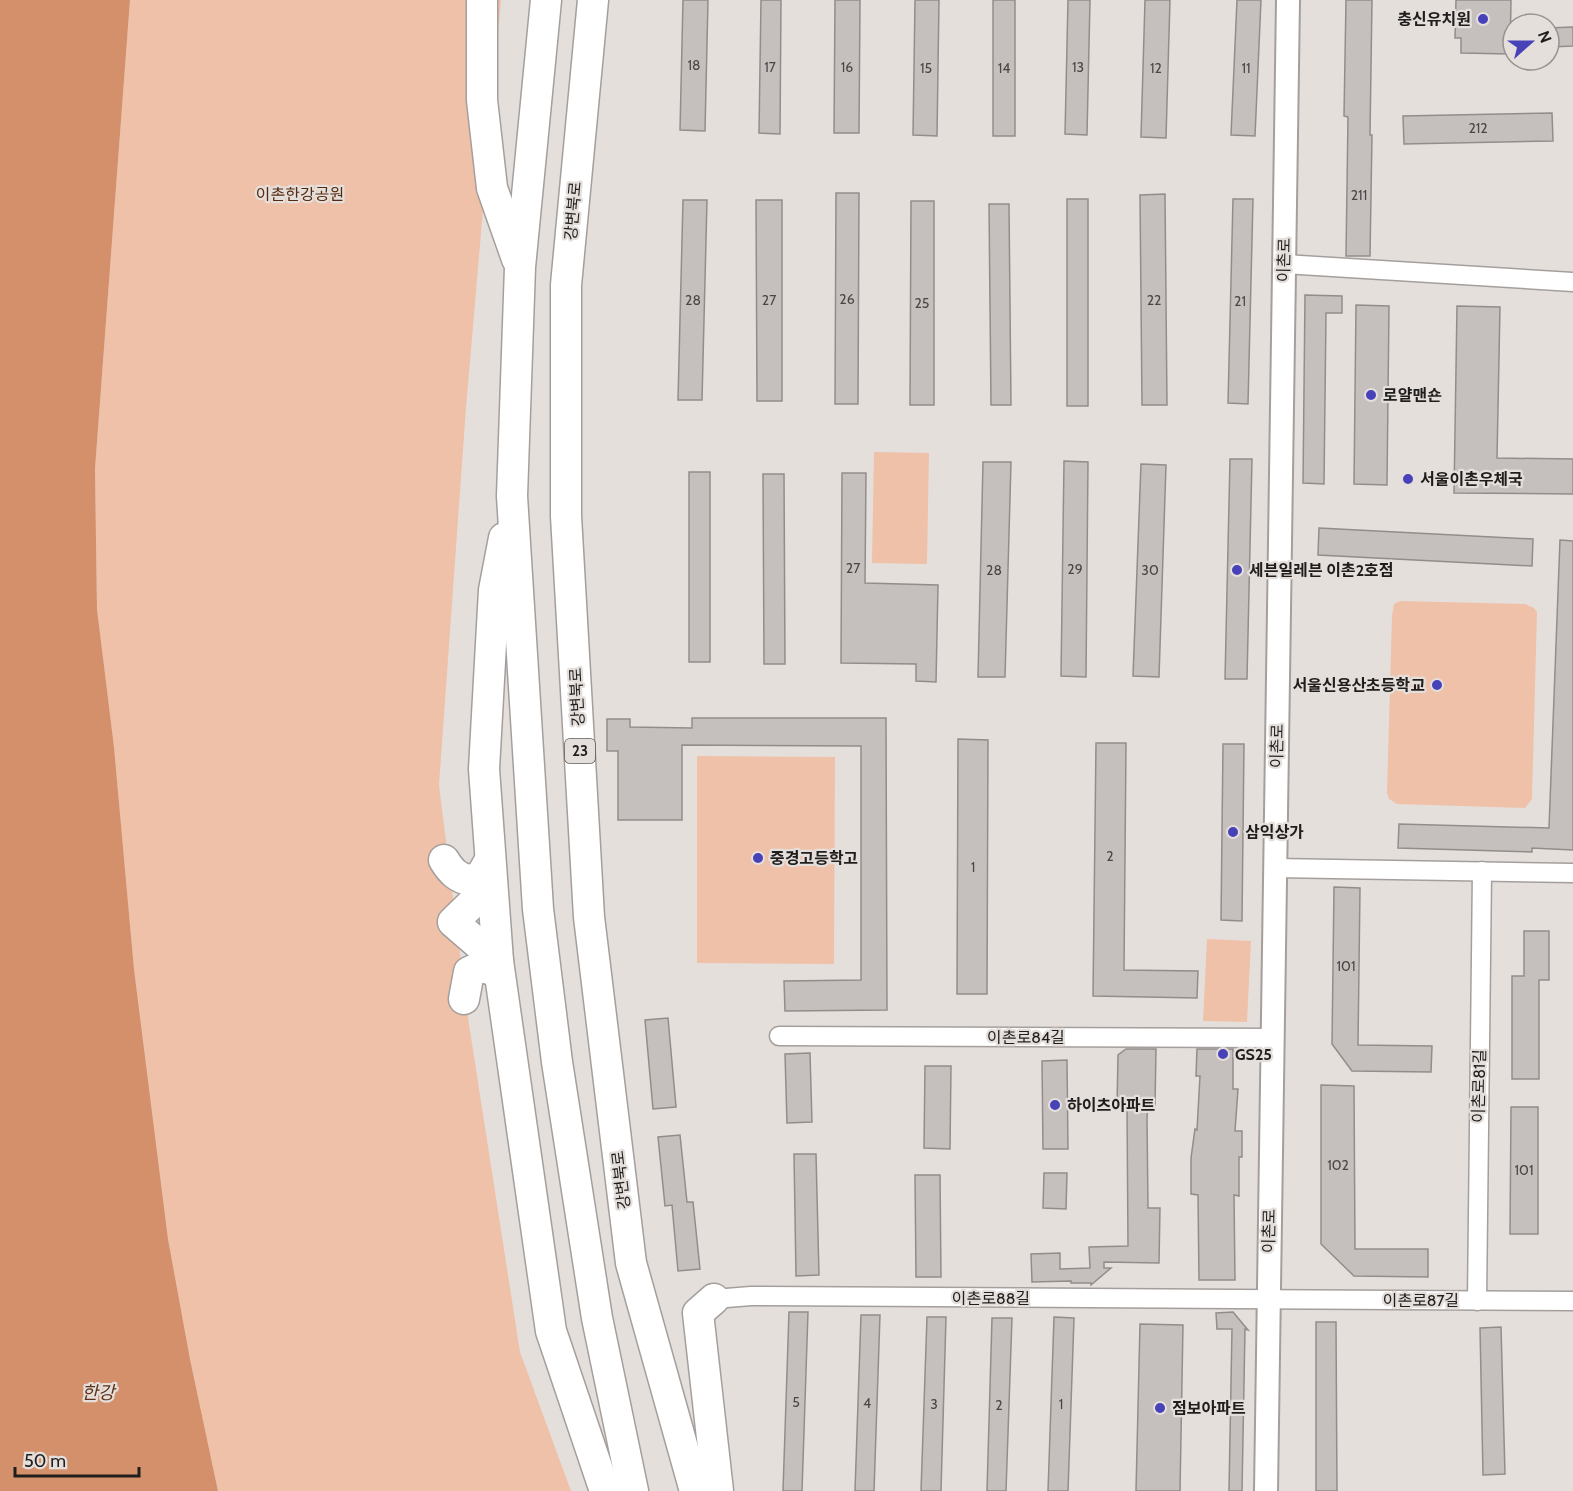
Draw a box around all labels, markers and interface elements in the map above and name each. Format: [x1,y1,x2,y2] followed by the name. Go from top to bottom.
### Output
[1397,10,1471,29] place label: 충신유치원
[1476,12,1490,26] marker: 충신유치원
[1501,12,1561,72] north arrow
[1534,28,1555,45] text: N
[687,56,701,74] house number: 18
[764,58,776,76] house number: 17
[841,58,853,76] house number: 16
[1072,58,1084,76] house number: 13
[920,59,932,77] house number: 15
[998,59,1010,77] house number: 14
[1150,59,1162,77] house number: 12
[1241,59,1251,77] house number: 11
[1468,119,1488,137] house number: 212
[561,181,585,241] street label: 강변북로
[256,185,344,204] park label: 이촌한강공원
[1351,186,1367,204] house number: 211
[1274,237,1294,282] street label: 이촌로
[839,290,855,308] house number: 26
[685,291,701,309] house number: 28
[762,291,776,309] house number: 27
[1147,291,1161,309] house number: 22
[1234,292,1246,310] house number: 21
[915,294,929,312] house number: 25
[1383,386,1442,405] place label: 로얄맨숀
[1364,388,1378,402] marker: 로얄맨숀
[1420,470,1523,489] place label: 서울이촌우체국
[1401,472,1415,486] marker: 서울이촌우체국
[846,559,860,577] house number: 27
[1067,560,1083,578] house number: 29
[986,561,1002,579] house number: 28
[1141,561,1159,579] house number: 30
[1249,561,1394,580] place label: 세븐일레븐 이촌2호점
[1230,563,1244,577] marker: 세븐일레븐 이촌2호점
[566,667,588,727] street label: 강변북로
[1293,676,1425,695] place label: 서울신용산초등학교
[1430,678,1444,692] marker: 서울신용산초등학교
[1267,723,1287,768] street label: 이촌로
[565,739,595,763] road number: 23
[1245,823,1304,842] place label: 삼익상가
[1226,825,1240,839] marker: 삼익상가
[1106,847,1114,865] house number: 2
[770,849,858,868] place label: 중경고등학고
[751,851,765,865] marker: 중경고등학고
[971,858,975,876] house number: 1
[1337,957,1355,975] house number: 101
[987,1028,1065,1047] street label: 이촌로84길
[1235,1045,1272,1064] place label: GS25
[1216,1047,1230,1061] marker: GS25
[1469,1049,1489,1123] street label: 이촌로81길
[1067,1096,1156,1115] place label: 하이츠아파트
[1048,1098,1062,1112] marker: 하이츠아파트
[608,1149,634,1210] street label: 강변북로
[1327,1156,1349,1174] house number: 102
[1515,1161,1533,1179] house number: 101
[1259,1208,1279,1253] street label: 이촌로
[952,1289,1030,1308] street label: 이촌로88길
[1383,1291,1459,1310] street label: 이촌로87길
[81,1382,117,1404] water label: 한강
[792,1393,800,1411] house number: 5
[863,1394,871,1412] house number: 4
[930,1395,938,1413] house number: 3
[1059,1395,1063,1413] house number: 1
[995,1396,1003,1414] house number: 2
[1172,1399,1246,1418] place label: 점보아파트
[1153,1401,1167,1415] marker: 점보아파트
[15,1440,140,1478] scale bar
[24,1450,66,1472] text: 50 m

